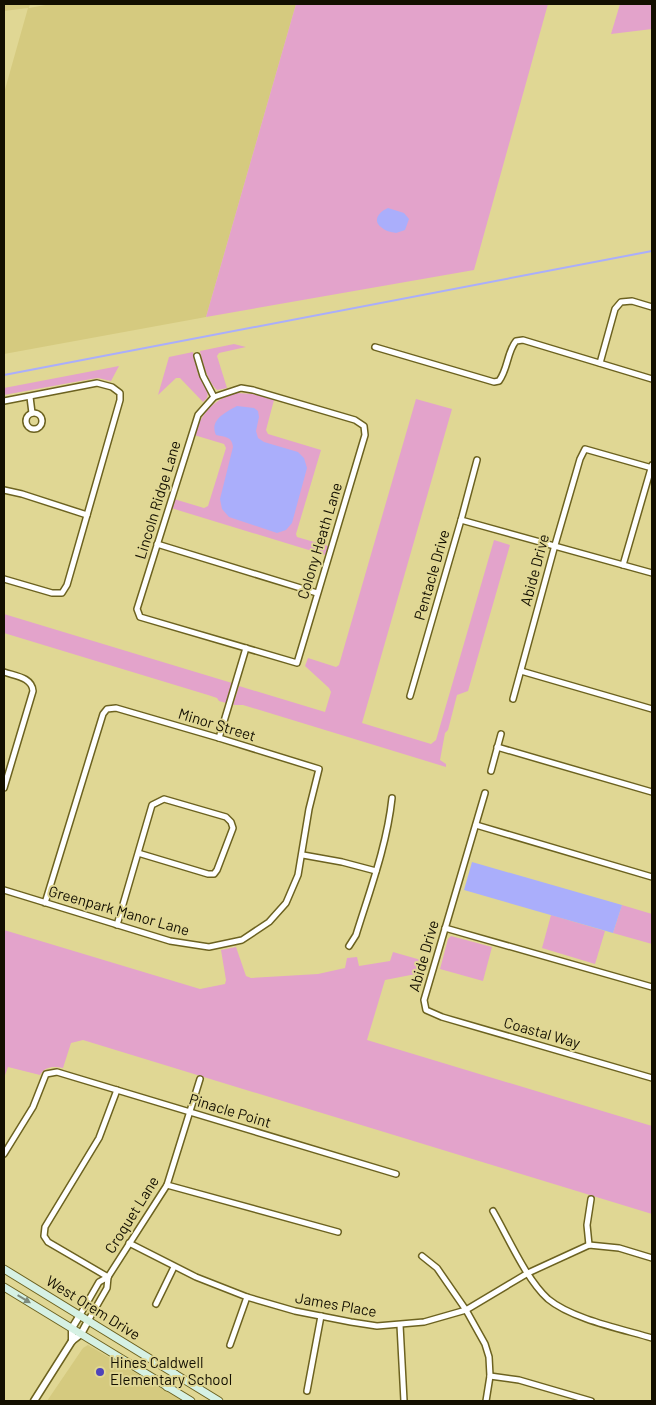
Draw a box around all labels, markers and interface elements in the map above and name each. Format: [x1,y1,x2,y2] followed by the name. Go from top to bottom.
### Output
[130,438,184,561] street label: Lincoln Ridge Lane
[293,480,345,601] street label: Colony Heath Lane
[410,527,453,622] street label: Pentacle Drive
[516,532,552,608] street label: Abide Drive
[176,704,258,744] street label: Minor Street
[47,881,192,939] street label: Greenpark Manor Lane
[404,918,442,994] street label: Abide Drive
[502,1013,583,1052] street label: Coastal Way
[187,1089,273,1131] street label: Pinacle Point
[100,1173,162,1256] street label: Croquet Lane
[43,1271,144,1343] street label: West Orem Drive
[294,1288,378,1320] street label: James Place
[17,1295,31,1304] one-way arrow
[110,1353,232,1388] place label: Hines Caldwell Elementary School
[94,1366,106,1378] marker: Hines Caldwell Elementary School

